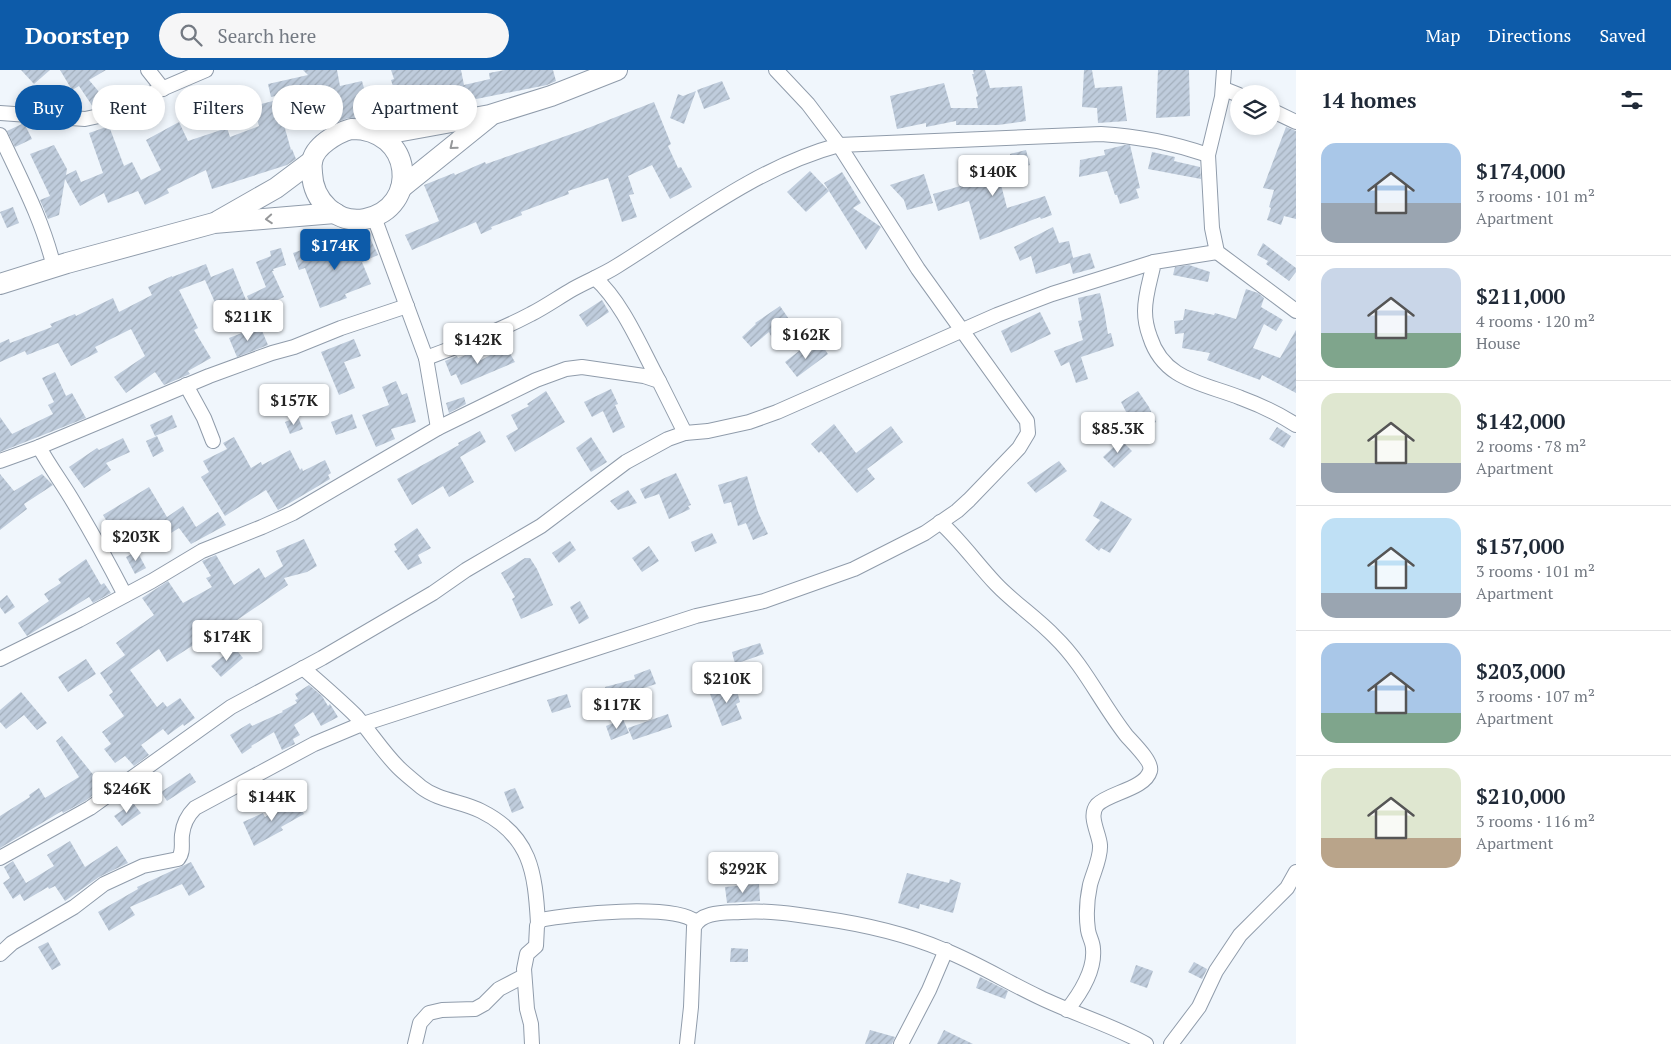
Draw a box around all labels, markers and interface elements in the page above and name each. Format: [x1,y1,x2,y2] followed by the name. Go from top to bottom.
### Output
[159,13,509,58] search box
[25,19,129,51] text: Doorstep
[177,21,205,49] icon: search
[217,23,316,48] text: Search here
[1425,23,1460,47] text: Map
[1488,23,1571,47] text: Directions
[1599,23,1646,47] text: Saved
[15,85,82,130] chip: Buy
[92,85,165,130] chip: Rent
[175,85,262,130] chip: Filters
[272,85,343,130] chip: New
[353,85,477,130] chip: Apartment
[1230,85,1280,135] map controls
[1230,85,1280,135] button: layers
[1321,86,1417,114] text: 14 homes
[1618,86,1646,114] icon: filters
[449,140,458,149] one-way arrow
[958,154,1028,197] pin: $140K
[1476,157,1565,185] text: $174,000
[969,160,1017,182] text: $140K
[1361,163,1421,223] icon: home
[1476,185,1595,207] text: 3 rooms · 101 m²
[1476,207,1553,229] text: Apartment
[264,214,272,225] one-way arrow
[300,228,370,271] pin: $174K
[311,234,359,256] text: $174K
[1476,282,1565,310] text: $211,000
[1361,288,1421,348] icon: home
[213,300,283,342] pin: $211K
[224,305,272,327] text: $211K
[1476,310,1595,332] text: 4 rooms · 120 m²
[771,318,841,360] pin: $162K
[443,322,513,365] pin: $142K
[782,323,830,345] text: $162K
[454,328,502,350] text: $142K
[1476,332,1521,354] text: House
[259,384,329,426] pin: $157K
[270,389,318,411] text: $157K
[1476,407,1565,435] text: $142,000
[1077,412,1159,454] pin: $85.3K
[1361,413,1421,473] icon: home
[1092,417,1144,439] text: $85.3K
[1476,435,1586,457] text: 2 rooms · 78 m²
[1476,457,1553,479] text: Apartment
[101,520,171,562] pin: $203K
[112,525,160,547] text: $203K
[1476,532,1564,560] text: $157,000
[1361,538,1421,598] icon: home
[1476,560,1595,582] text: 3 rooms · 101 m²
[1476,582,1553,604] text: Apartment
[192,620,262,662] pin: $174K
[203,625,251,647] text: $174K
[1476,657,1565,685] text: $203,000
[692,662,762,704] pin: $210K
[1361,663,1421,723] icon: home
[703,667,751,689] text: $210K
[1476,685,1595,707] text: 3 rooms · 107 m²
[582,688,652,730] pin: $117K
[593,693,641,715] text: $117K
[1476,707,1553,729] text: Apartment
[92,772,162,814] pin: $246K
[103,777,151,799] text: $246K
[237,780,307,822] pin: $144K
[1476,782,1565,810] text: $210,000
[248,785,296,807] text: $144K
[1361,788,1421,848] icon: home
[1476,810,1595,832] text: 3 rooms · 116 m²
[1476,832,1553,854] text: Apartment
[708,852,778,894] pin: $292K
[719,857,767,879] text: $292K

